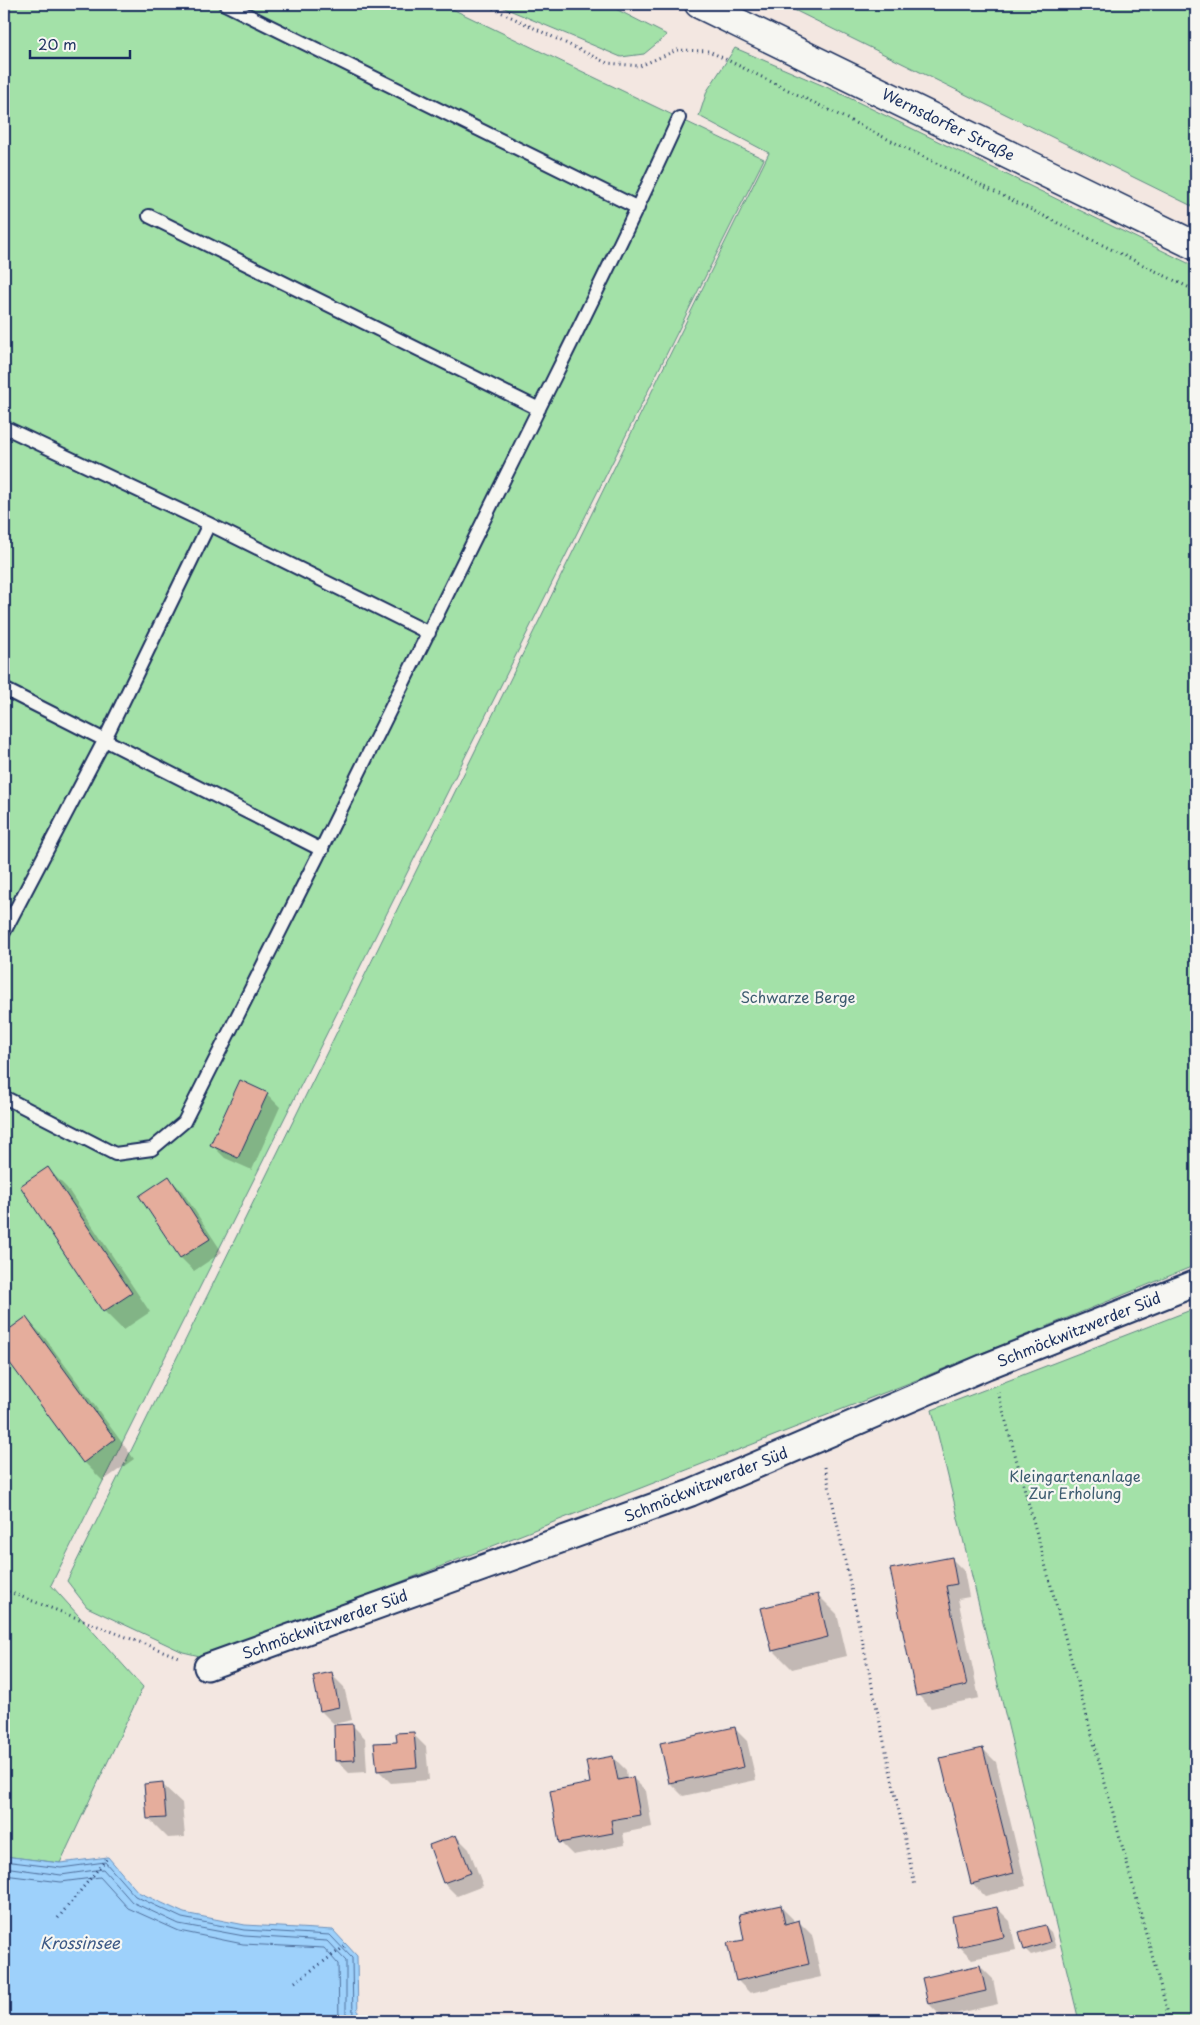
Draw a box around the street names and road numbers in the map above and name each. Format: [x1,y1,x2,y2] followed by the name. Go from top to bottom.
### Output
[878,81,1019,166] street label: Wernsdorfer Straße
[993,1285,1164,1372] street label: Schmöckwitzwerder Süd
[620,1440,791,1527] street label: Schmöckwitzwerder Süd
[238,1583,411,1664] street label: Schmöckwitzwerder Süd

